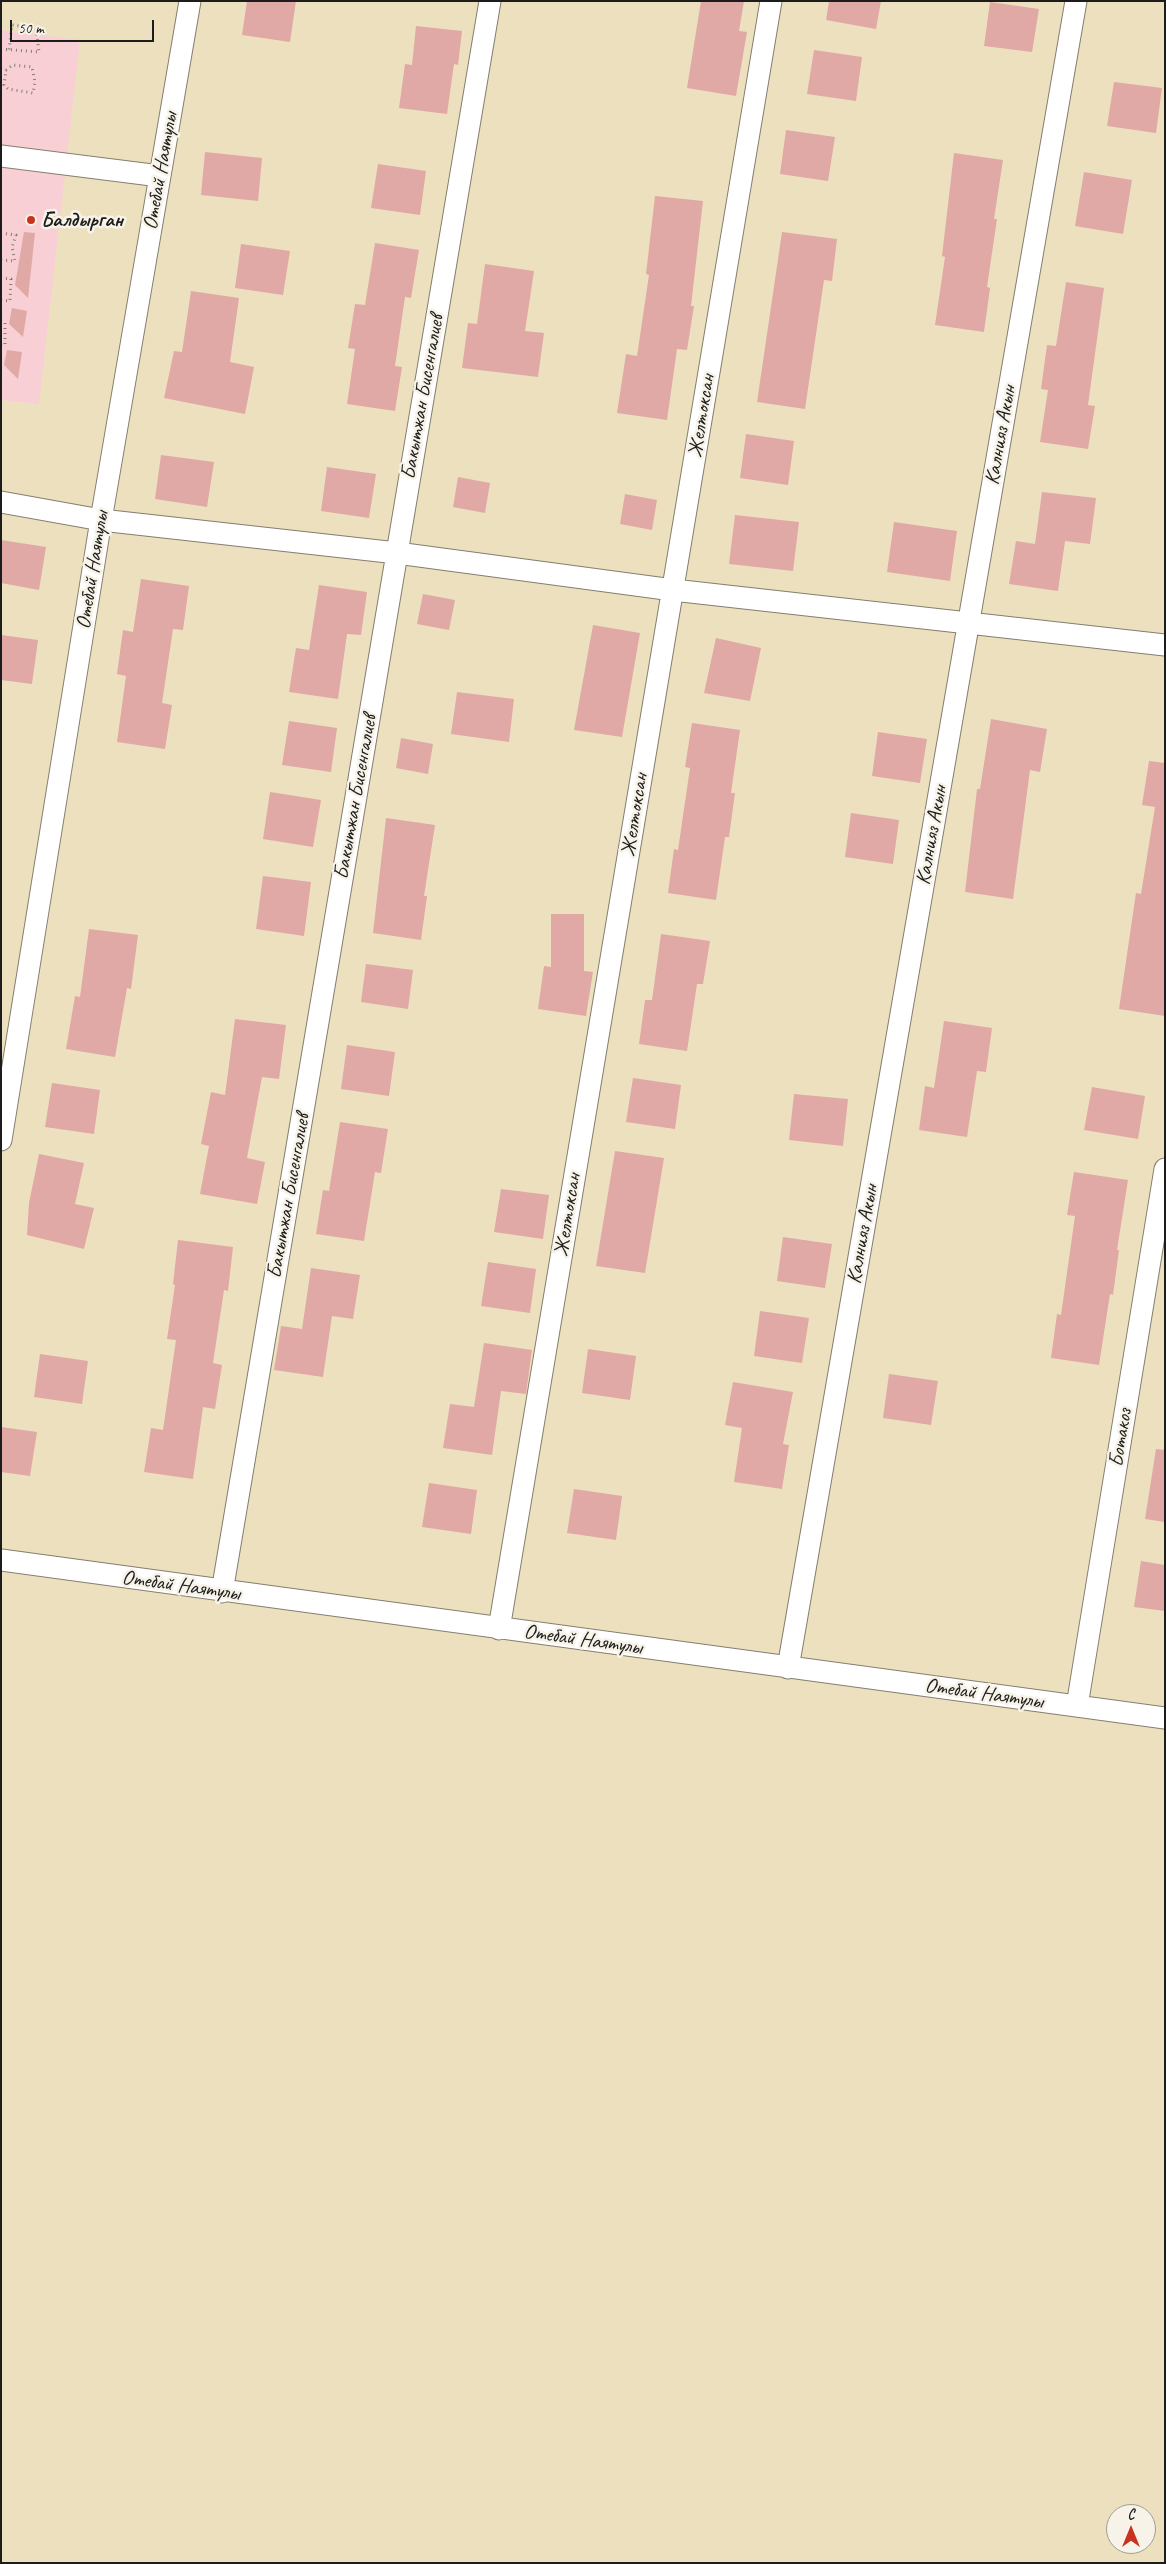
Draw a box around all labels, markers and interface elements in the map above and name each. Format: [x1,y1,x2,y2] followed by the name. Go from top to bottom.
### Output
[12,10,156,42] scale bar
[18,19,44,38] text: 50 m
[138,110,184,232] street label: Отебай Наятулы
[41,207,123,233] place label: Балдырган
[25,214,37,226] marker: Балдырган
[396,313,450,481] street label: Бакытжан Бисенгалиев
[683,373,721,459] street label: Желтоксан
[980,383,1022,487] street label: Калнияз Акын
[71,509,115,631] street label: Отебай Наятулы
[329,713,383,881] street label: Бакытжан Бисенгалиев
[616,772,654,858] street label: Желтоксан
[911,783,953,887] street label: Калнияз Акын
[262,1112,316,1280] street label: Бакытжан Бисенгалиев
[549,1172,587,1258] street label: Желтоксан
[842,1182,884,1286] street label: Калнияз Акын
[1104,1407,1138,1469] street label: Ботакоз
[120,1565,242,1607] street label: Отебай Наятулы
[522,1619,644,1661] street label: Отебай Наятулы
[923,1673,1045,1715] street label: Отебай Наятулы
[1106,2504,1156,2554] north arrow
[1128,2506,1134,2523] text: С

